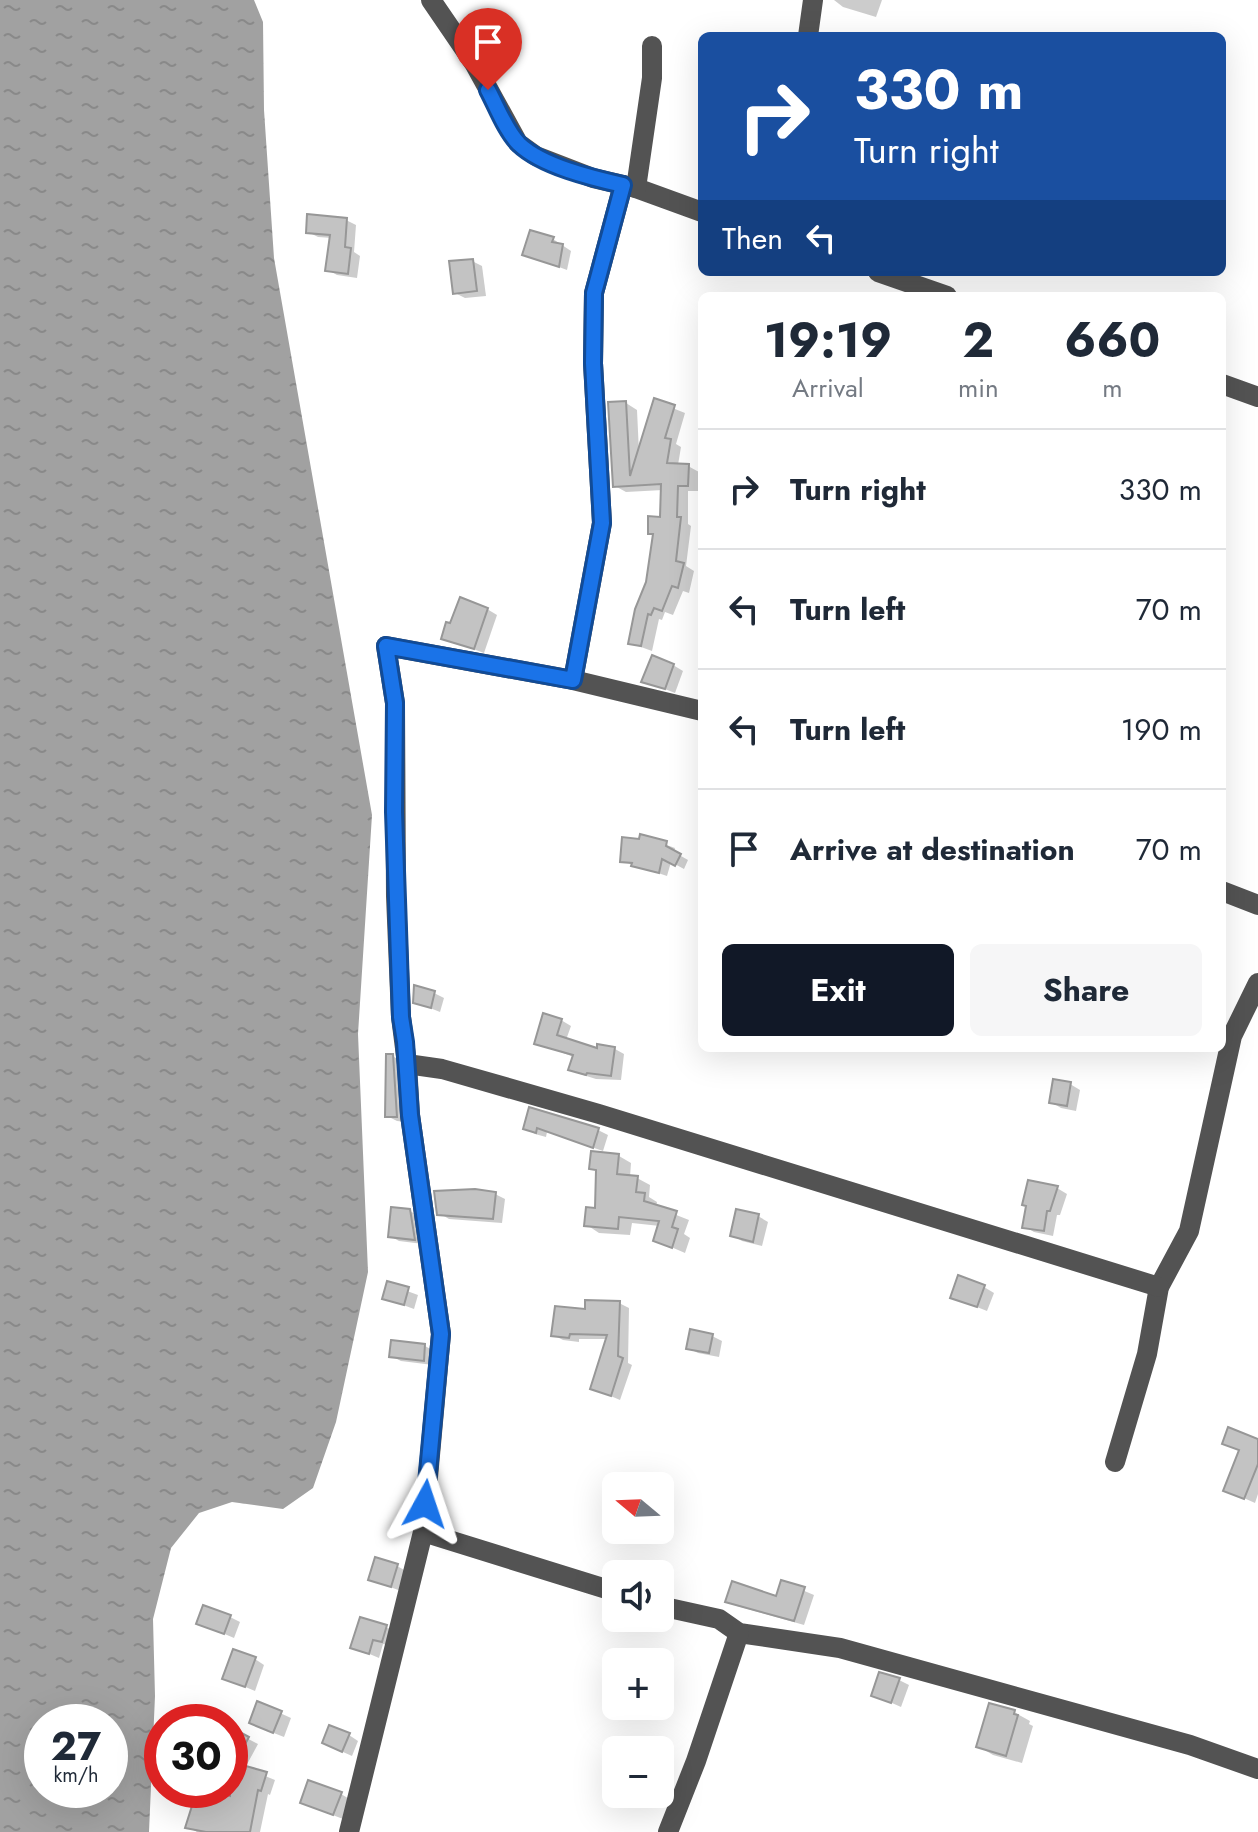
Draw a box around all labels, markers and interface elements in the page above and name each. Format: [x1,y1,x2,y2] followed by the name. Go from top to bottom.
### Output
[454,8,522,90] pin
[466,20,510,64] icon: arrive
[854,49,1023,130] text: 330 m
[722,64,826,168] icon: right
[854,124,999,176] text: Turn right
[799,216,843,260] icon: left
[722,217,783,260] text: Then
[764,306,892,375] text: 19:19
[962,306,994,375] text: 2
[1064,306,1160,375] text: 660
[792,369,864,407] text: Arrival
[958,369,999,407] text: min
[1102,369,1122,407] text: m
[722,467,766,511] icon: right
[790,468,926,511] text: Turn right
[1119,468,1202,511] text: 330 m
[722,587,766,631] icon: left
[790,588,905,631] text: Turn left
[1136,588,1202,631] text: 70 m
[722,707,766,751] icon: left
[790,708,905,751] text: Turn left
[1121,708,1202,751] text: 190 m
[722,827,766,871] icon: arrive
[790,828,1075,871] text: Arrive at destination
[1136,828,1202,871] text: 70 m
[722,944,954,1036] button: Exit
[970,944,1202,1036] button: Share
[383,1462,467,1546] position arrow
[602,1472,674,1544] north arrow
[602,1472,674,1808] map controls
[602,1560,674,1632] button: sound
[602,1648,674,1720] button: +
[144,1704,248,1808] speed limit sign: 30
[51,1717,101,1775] text: 27
[602,1736,674,1808] button: −
[53,1761,99,1790] text: km/h

